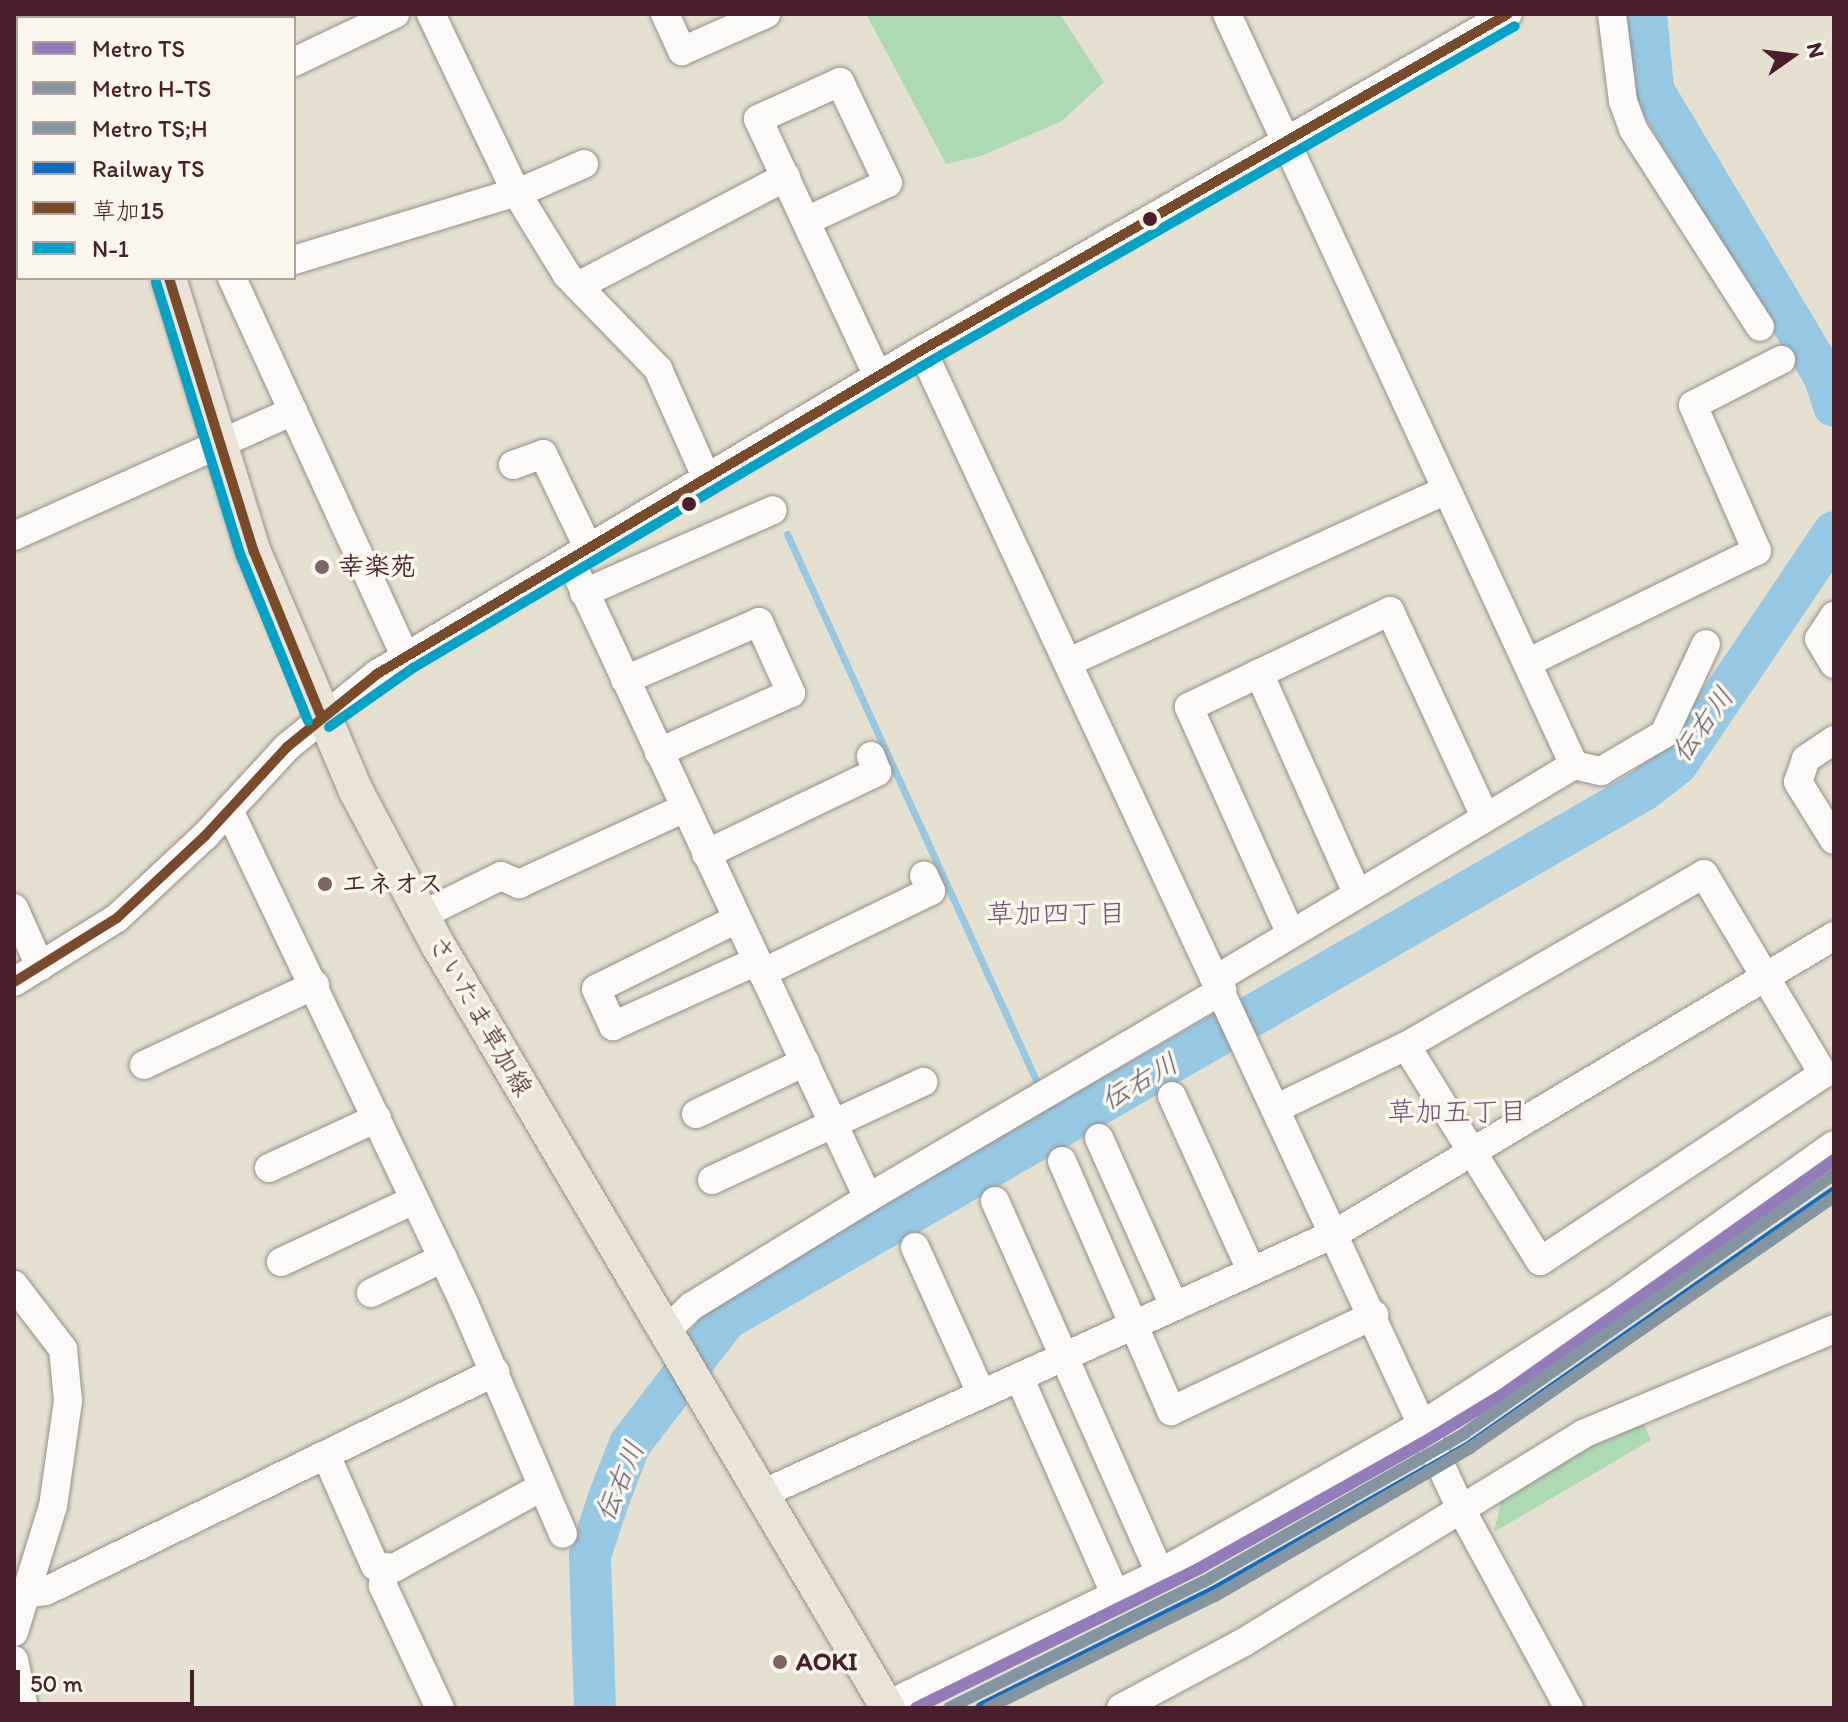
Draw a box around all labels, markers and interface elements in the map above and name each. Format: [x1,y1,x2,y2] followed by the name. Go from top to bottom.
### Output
[16,16,296,280] legend
[1752,16,1832,96] north arrow
[92,34,185,63] text: Metro TS
[1801,40,1831,61] text: N
[92,74,211,103] text: Metro H-TS
[92,114,208,143] text: Metro TS;H
[92,154,204,183] text: Railway TS
[92,196,164,225] text: 草加15
[1142,211,1158,227] unlabelled marker
[92,234,129,263] text: N-1
[681,496,697,512] unlabelled marker
[338,551,416,583] place label: 幸楽苑
[313,558,331,576] marker: 幸楽苑
[1664,680,1740,768] water label: 伝右川
[341,868,445,900] place label: エネオス
[316,875,334,893] marker: エネオス
[986,896,1126,930] district label: 草加四丁目
[421,929,539,1103] street label: さいたま草加線
[1094,1045,1184,1117] water label: 伝右川
[1387,1094,1527,1128] district label: 草加五丁目
[587,1436,651,1526] water label: 伝右川
[796,1646,858,1678] place label: AOKI
[771,1653,789,1671] marker: AOKI
[20,1654,198,1704] scale bar
[30,1669,83,1698] text: 50 m

